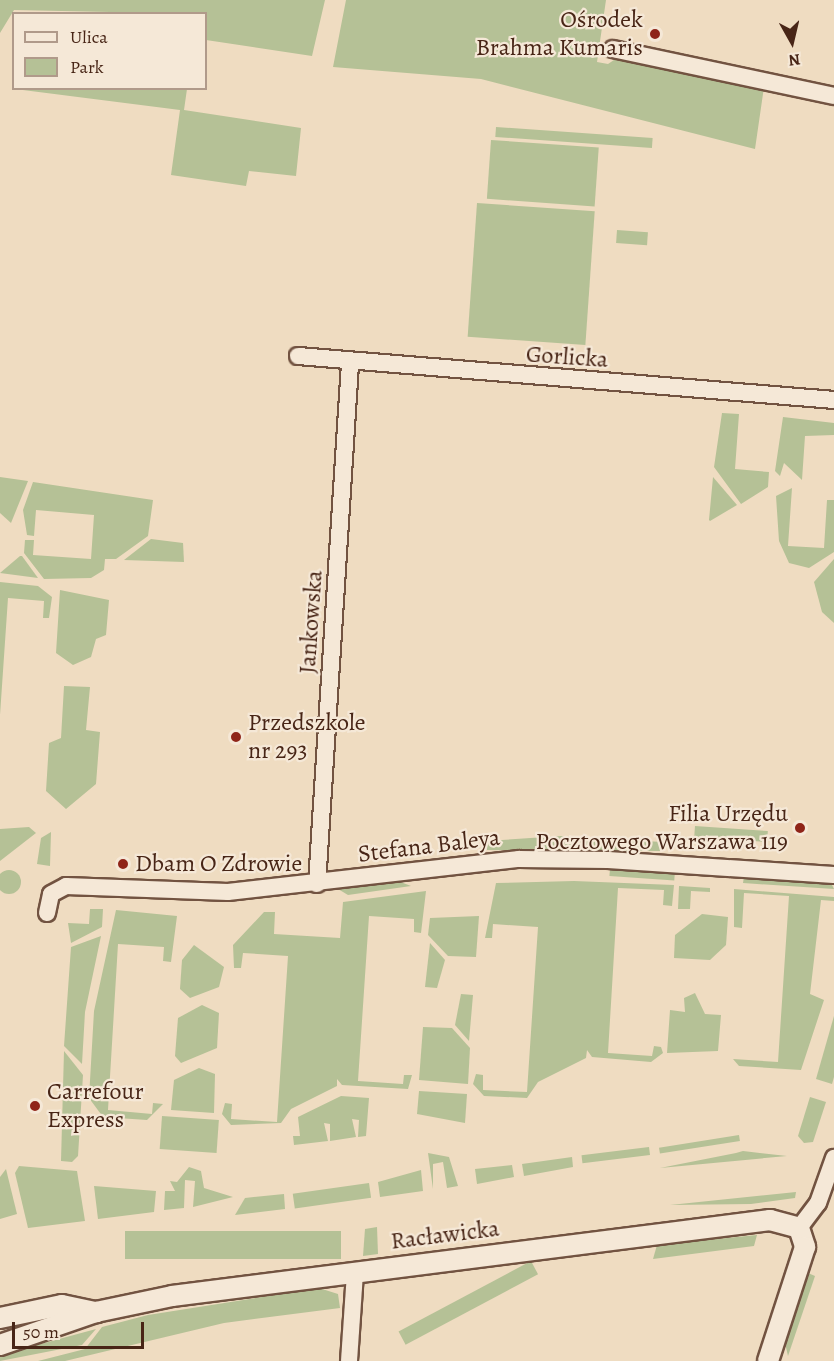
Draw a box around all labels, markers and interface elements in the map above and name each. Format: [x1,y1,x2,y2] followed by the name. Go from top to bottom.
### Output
[476,6,643,62] place label: Ośrodek Brahma Kumaris
[12,12,207,90] legend
[762,12,822,72] north arrow
[70,25,108,49] text: Ulica
[648,27,662,41] marker: Ośrodek Brahma Kumaris
[787,48,802,72] text: N
[70,55,104,79] text: Park
[525,340,609,374] street label: Gorlicka
[293,569,329,675] street label: Jankowska
[248,709,366,765] place label: Przedszkole nr 293
[229,730,243,744] marker: Przedszkole nr 293
[535,800,788,856] place label: Filia Urzędu Pocztowego Warszawa 119
[793,821,807,835] marker: Filia Urzędu Pocztowego Warszawa 119
[356,823,502,869] street label: Stefana Baleya
[135,850,302,878] place label: Dbam O Zdrowie
[116,857,130,871] marker: Dbam O Zdrowie
[47,1078,144,1134] place label: Carrefour Express
[28,1099,42,1113] marker: Carrefour Express
[389,1214,501,1256] street label: Racławicka
[15,1310,147,1348] scale bar
[23,1320,59,1344] text: 50 m

